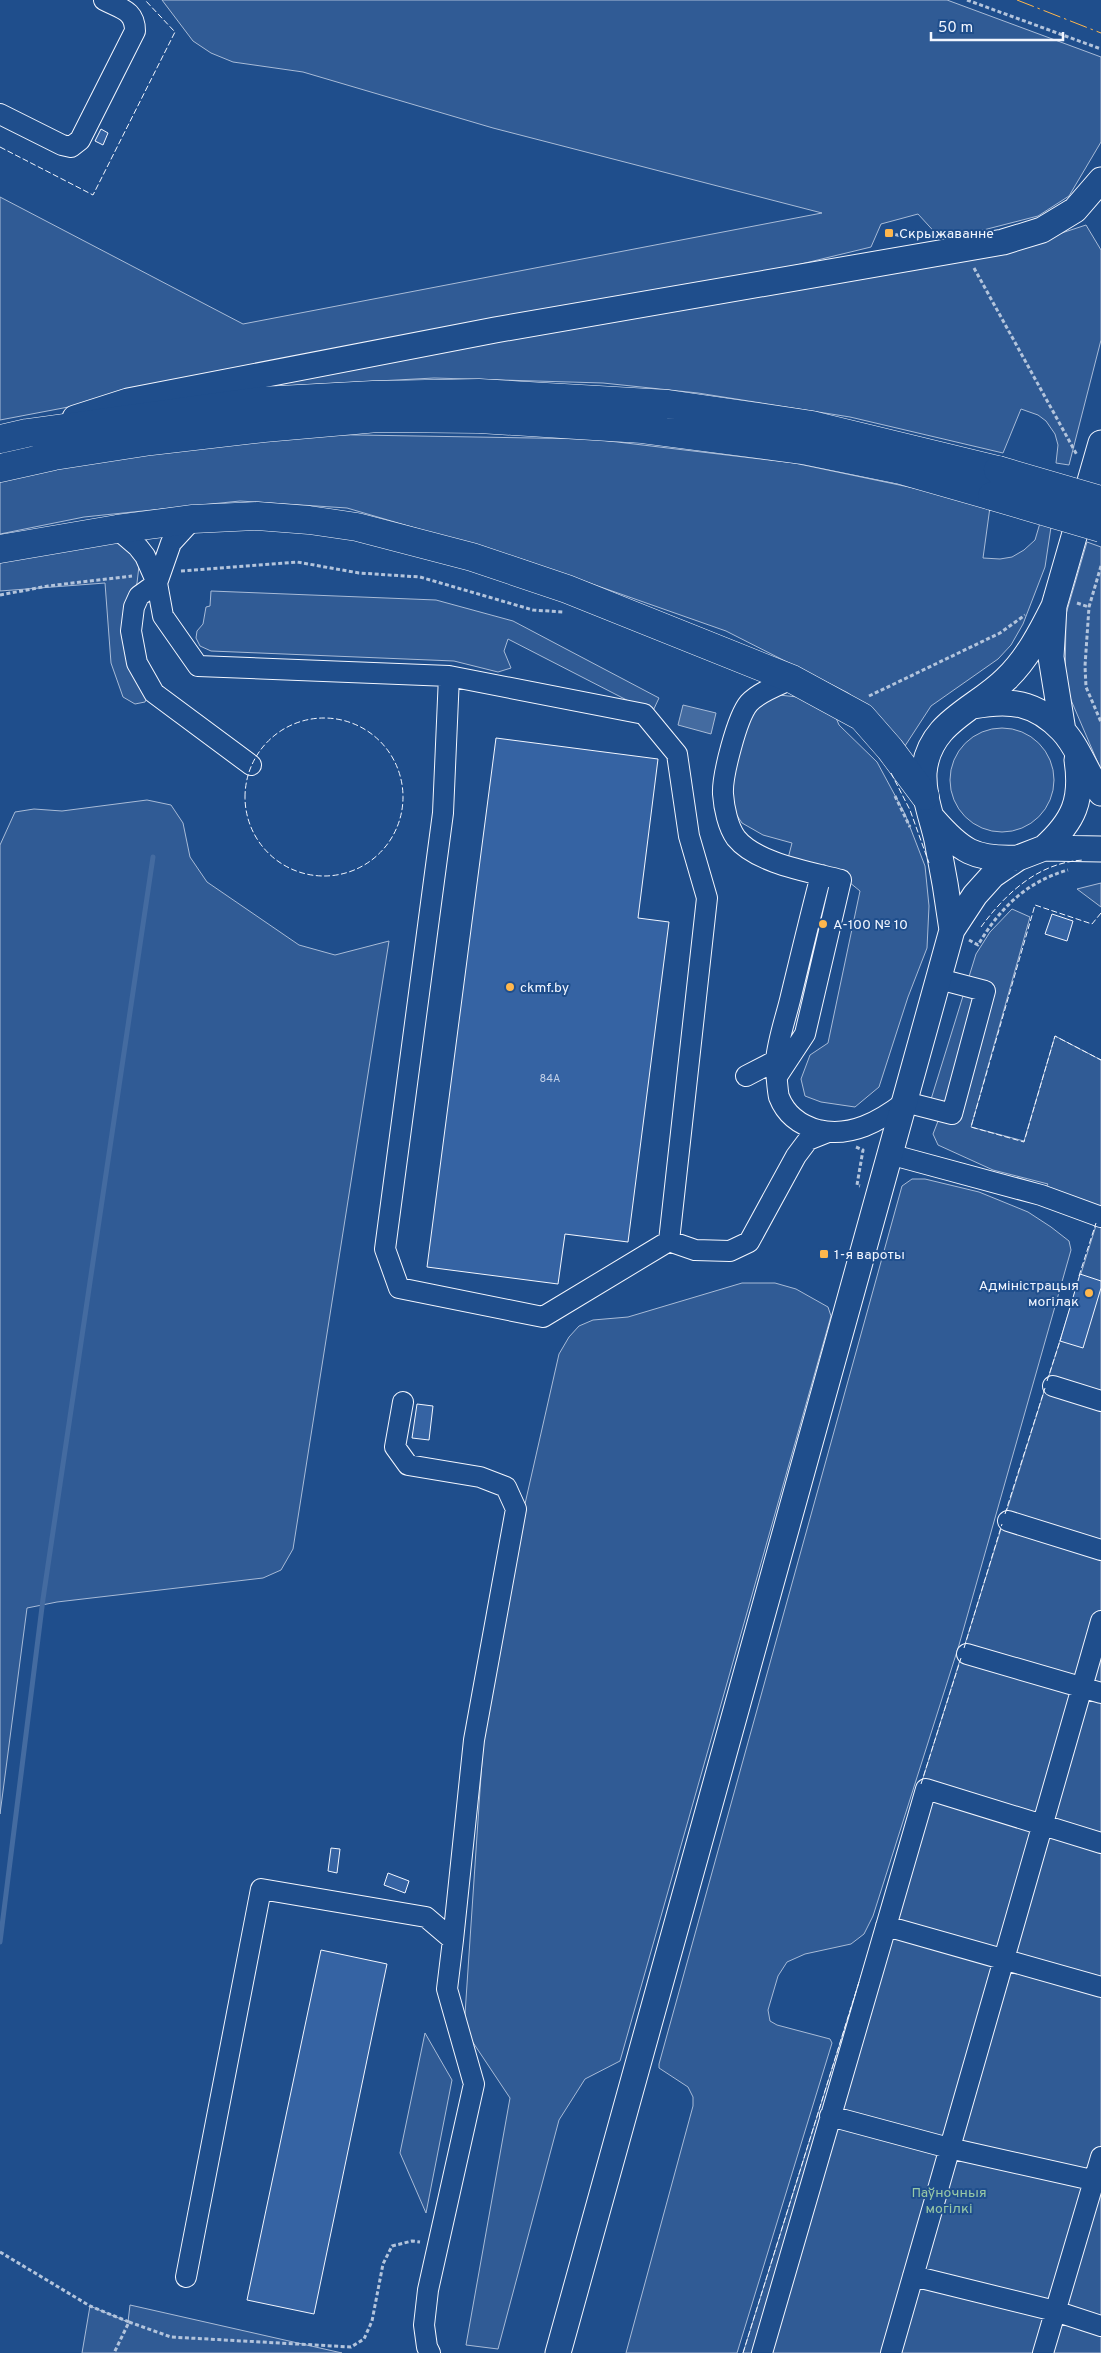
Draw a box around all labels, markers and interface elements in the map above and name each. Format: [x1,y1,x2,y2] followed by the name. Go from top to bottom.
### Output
[931,10,1064,42] scale bar
[938,19,973,38] text: 50 m
[899,226,994,243] place label: Скрыжаванне
[883,227,895,239] marker: Скрыжаванне
[833,917,908,934] place label: А-100 № 10
[817,918,829,930] marker: А-100 № 10
[520,980,569,997] place label: ckmf.by
[504,981,516,993] marker: ckmf.by
[540,1072,560,1086] house number: 84А
[834,1247,905,1264] place label: 1-я вароты
[818,1248,830,1260] marker: 1-я вароты
[979,1278,1079,1311] place label: Адміністрацыя могілак
[1083,1287,1095,1299] marker: Адміністрацыя могілак
[911,2185,987,2218] park label: Паўночныя могілкі

